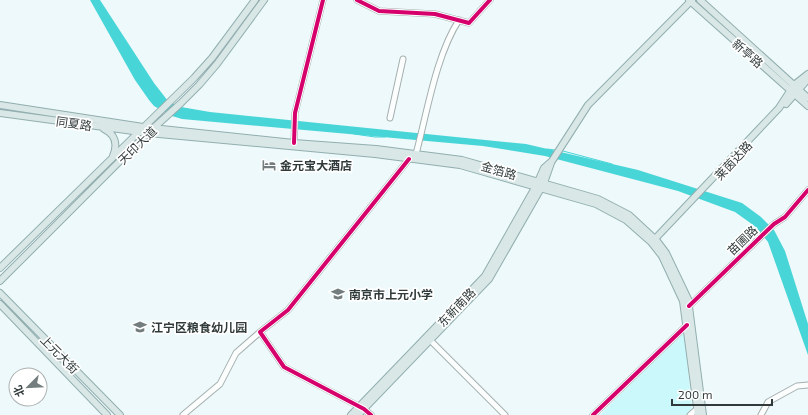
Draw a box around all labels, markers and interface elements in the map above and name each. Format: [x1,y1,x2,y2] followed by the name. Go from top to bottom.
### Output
[730,36,766,70] street label: 新亭路
[55,114,93,132] street label: 同夏路
[115,123,159,167] street label: 天印大道
[712,138,754,182] street label: 莱茵达路
[261,157,277,173] hotel icon: 金元宝大酒店
[280,158,352,172] place label: 金元宝大酒店
[480,158,518,182] street label: 金箔路
[724,222,760,258] street label: 苗圃路
[434,285,478,329] street label: 东新南路
[330,286,346,302] school or university icon: 南京市上元小学
[349,287,433,301] place label: 南京市上元小学
[132,319,148,335] school or university icon: 江宁区粮食幼儿园
[151,320,247,334] place label: 江宁区粮食幼儿园
[38,332,82,376] street label: 上元大街
[8,367,48,407] north arrow
[672,381,772,407] scale bar
[10,384,27,399] text: 北
[678,387,712,401] text: 200 m

